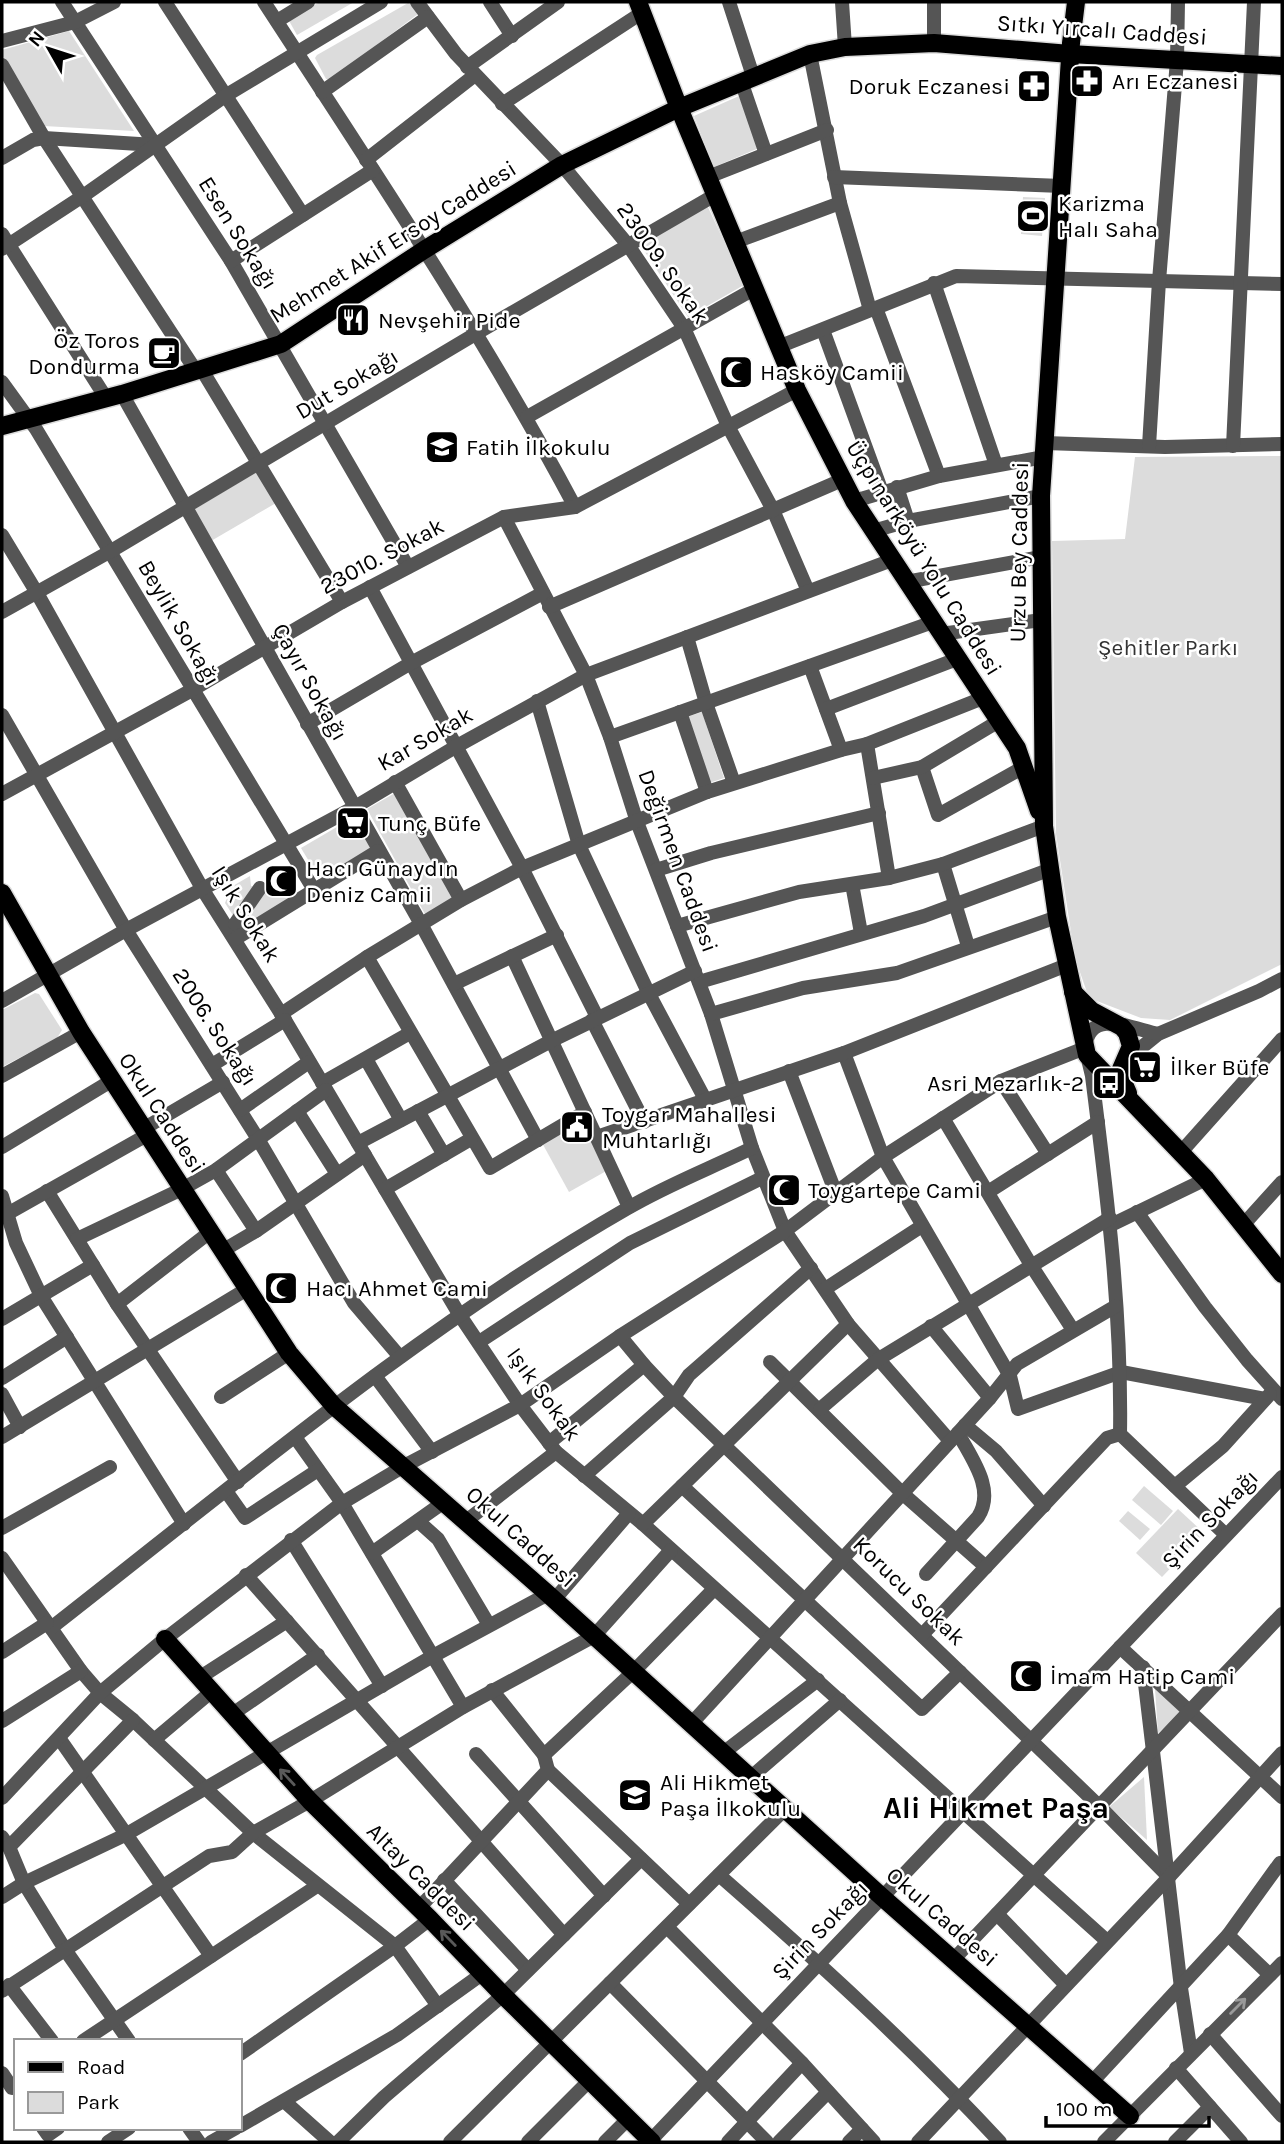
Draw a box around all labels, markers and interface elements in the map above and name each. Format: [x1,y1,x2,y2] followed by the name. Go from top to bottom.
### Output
[996,9,1208,51] street label: Sıtkı Yırcalı Caddesi
[14,14,84,84] north arrow
[24,27,49,51] text: N
[1068,62,1106,100] pharmacy icon: Arı Eczanesi
[1015,67,1053,105] pharmacy icon: Doruk Eczanesi
[1112,68,1239,95] place label: Arı Eczanesi
[849,73,1010,100] place label: Doruk Eczanesi
[265,155,521,329] street label: Mehmet Akif Ersoy Caddesi
[193,172,283,294] street label: Esen Sokağı
[1058,190,1158,243] place label: Karizma Halı Saha
[611,197,715,329] street label: 23009. Sokak
[1014,197,1052,235] sports icon: Karizma Halı Saha
[334,301,372,339] restaurant icon: Nevşehir Pide
[378,307,521,334] place label: Nevşehir Pide
[28,327,140,380] place label: Öz Toros Dondurma
[145,334,183,372] cafe icon: Öz Toros Dondurma
[291,343,403,425] street label: Dut Sokağı
[717,353,755,391] mosque icon: Hasköy Camii
[760,359,904,386] place label: Hasköy Camii
[423,428,461,466] school or university icon: Fatih İlkokulu
[466,434,611,461] place label: Fatih İlkokulu
[840,436,1008,680] street label: Üçpınarköyü Yolu Caddesi
[1004,461,1034,643] street label: Urzu Bey Caddesi
[315,512,449,600] street label: 23010. Sokak
[132,555,226,691] street label: Beylik Sokağı
[267,619,353,745] street label: Çayır Sokağı
[1098,634,1238,661] park label: Şehitler Parkı
[373,701,477,777] street label: Kar Sokak
[632,766,724,956] street label: Değirmen Caddesi
[334,804,372,842] supermarket icon: Tunç Büfe
[378,810,481,837] place label: Tunç Büfe
[306,855,459,908] place label: Hacı Günaydın Deniz Camii
[206,861,286,967] street label: Işık Sokak
[262,862,300,900] mosque icon: Hacı Günaydın Deniz Camii
[167,963,263,1091] street label: 2006. Sokağı
[113,1048,211,1178] street label: Okul Caddesi
[1126,1048,1164,1086] supermarket icon: İlker Büfe
[1170,1054,1269,1081] place label: İlker Büfe
[1090,1064,1128,1102] bus stop icon: Asri Mezarlık-2
[927,1070,1084,1097] place label: Asri Mezarlık-2
[602,1101,777,1154] place label: Toygar Mahallesi Muhtarlığı
[558,1108,596,1146] public building icon: Toygar Mahallesi Muhtarlığı
[765,1171,803,1209] mosque icon: Toygartepe Cami
[808,1177,981,1204] place label: Toygartepe Cami
[262,1269,300,1307] mosque icon: Hacı Ahmet Cami
[306,1275,488,1302] place label: Hacı Ahmet Cami
[501,1342,587,1446] street label: Işık Sokak
[1156,1464,1264,1574] street label: Şirin Sokağı
[461,1481,581,1593] street label: Okul Caddesi
[847,1531,971,1651] street label: Korucu Sokak
[1007,1657,1045,1695] mosque icon: İmam Hatip Cami
[1050,1663,1235,1690] place label: İmam Hatip Cami
[279,1769,296,1786] one-way arrow
[660,1769,801,1822] place label: Ali Hikmet Paşa İlkokulu
[616,1776,654,1814] school or university icon: Ali Hikmet Paşa İlkokulu
[883,1790,1109,1826] district label: Ali Hikmet Paşa
[361,1817,481,1937] street label: Altay Caddesi
[881,1861,1003,1973] street label: Okul Caddesi
[766,1875,874,1985] street label: Şirin Sokağı
[440,1930,457,1947] one-way arrow
[1229,1998,1246,2015] one-way arrow
[14,2039,242,2130] legend
[77,2055,125,2079] text: Road
[1046,2084,1209,2128] scale bar
[77,2090,120,2114] text: Park
[1056,2097,1113,2121] text: 100 m

